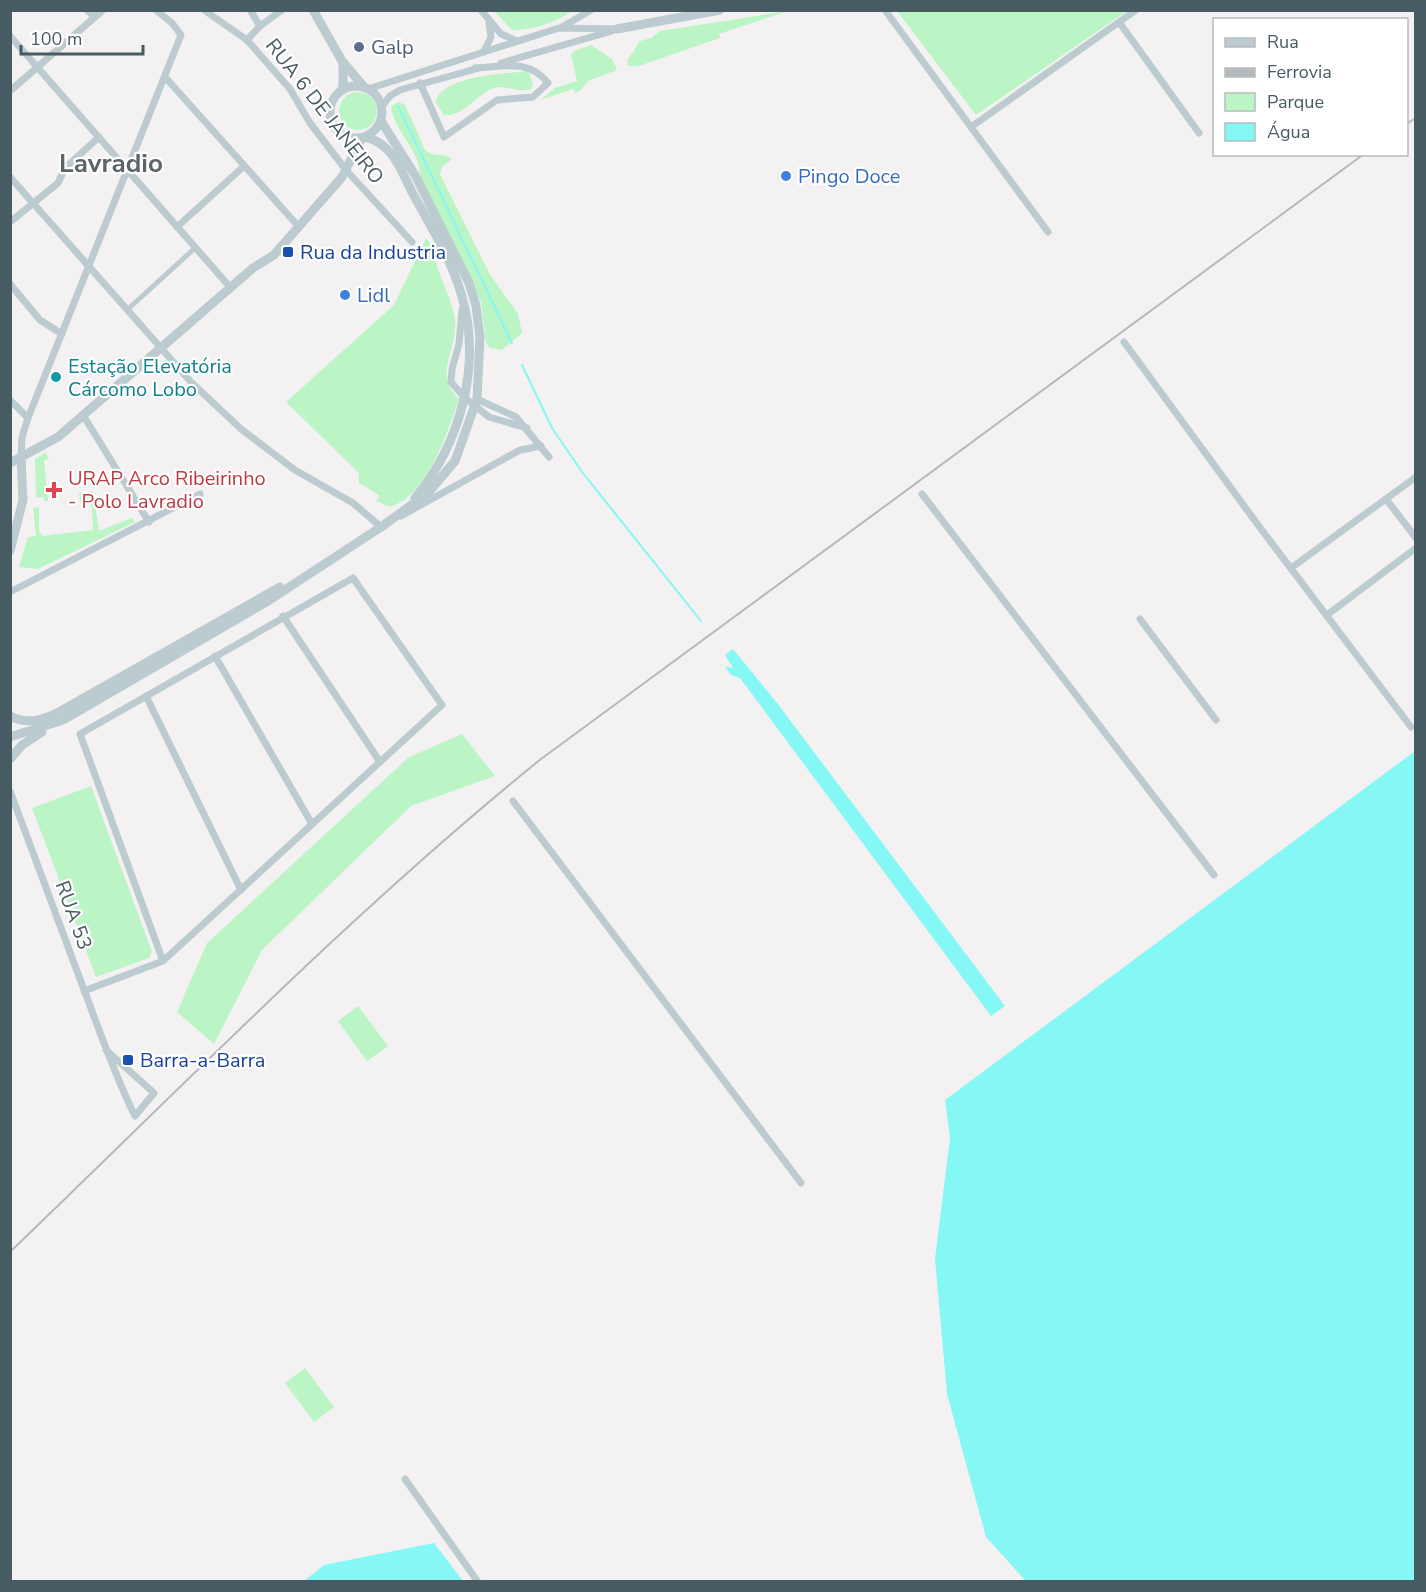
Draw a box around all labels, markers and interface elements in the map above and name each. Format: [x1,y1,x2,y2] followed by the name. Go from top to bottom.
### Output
[21,18,142,56] scale bar
[1213,18,1408,156] legend
[30,27,82,51] text: 100 m
[1267,30,1299,54] text: Rua
[259,33,390,190] street label: RUA 6 DE JANEIRO
[371,34,414,61] place label: Galp
[352,40,366,54] marker: Galp
[1267,60,1332,84] text: Ferrovia
[1267,90,1324,114] text: Parque
[1267,120,1310,144] text: Água
[59,146,163,181] district label: Lavradio
[798,163,900,190] place label: Pingo Doce
[779,169,793,183] marker: Pingo Doce
[300,239,446,266] place label: Rua da Industria
[281,245,295,259] marker: Rua da Industria
[357,282,390,309] place label: Lidl
[338,288,352,302] marker: Lidl
[68,353,232,403] place label: Estação Elevatória Cárcomo Lobo
[49,370,63,384] marker: Estação Elevatória Cárcomo Lobo
[68,465,266,515] place label: URAP Arco Ribeirinho - Polo Lavradio
[45,481,63,499] marker: URAP Arco Ribeirinho - Polo Lavradio
[49,877,98,953] street label: RUA 53
[140,1047,265,1074] place label: Barra-a-Barra
[121,1053,135,1067] marker: Barra-a-Barra

